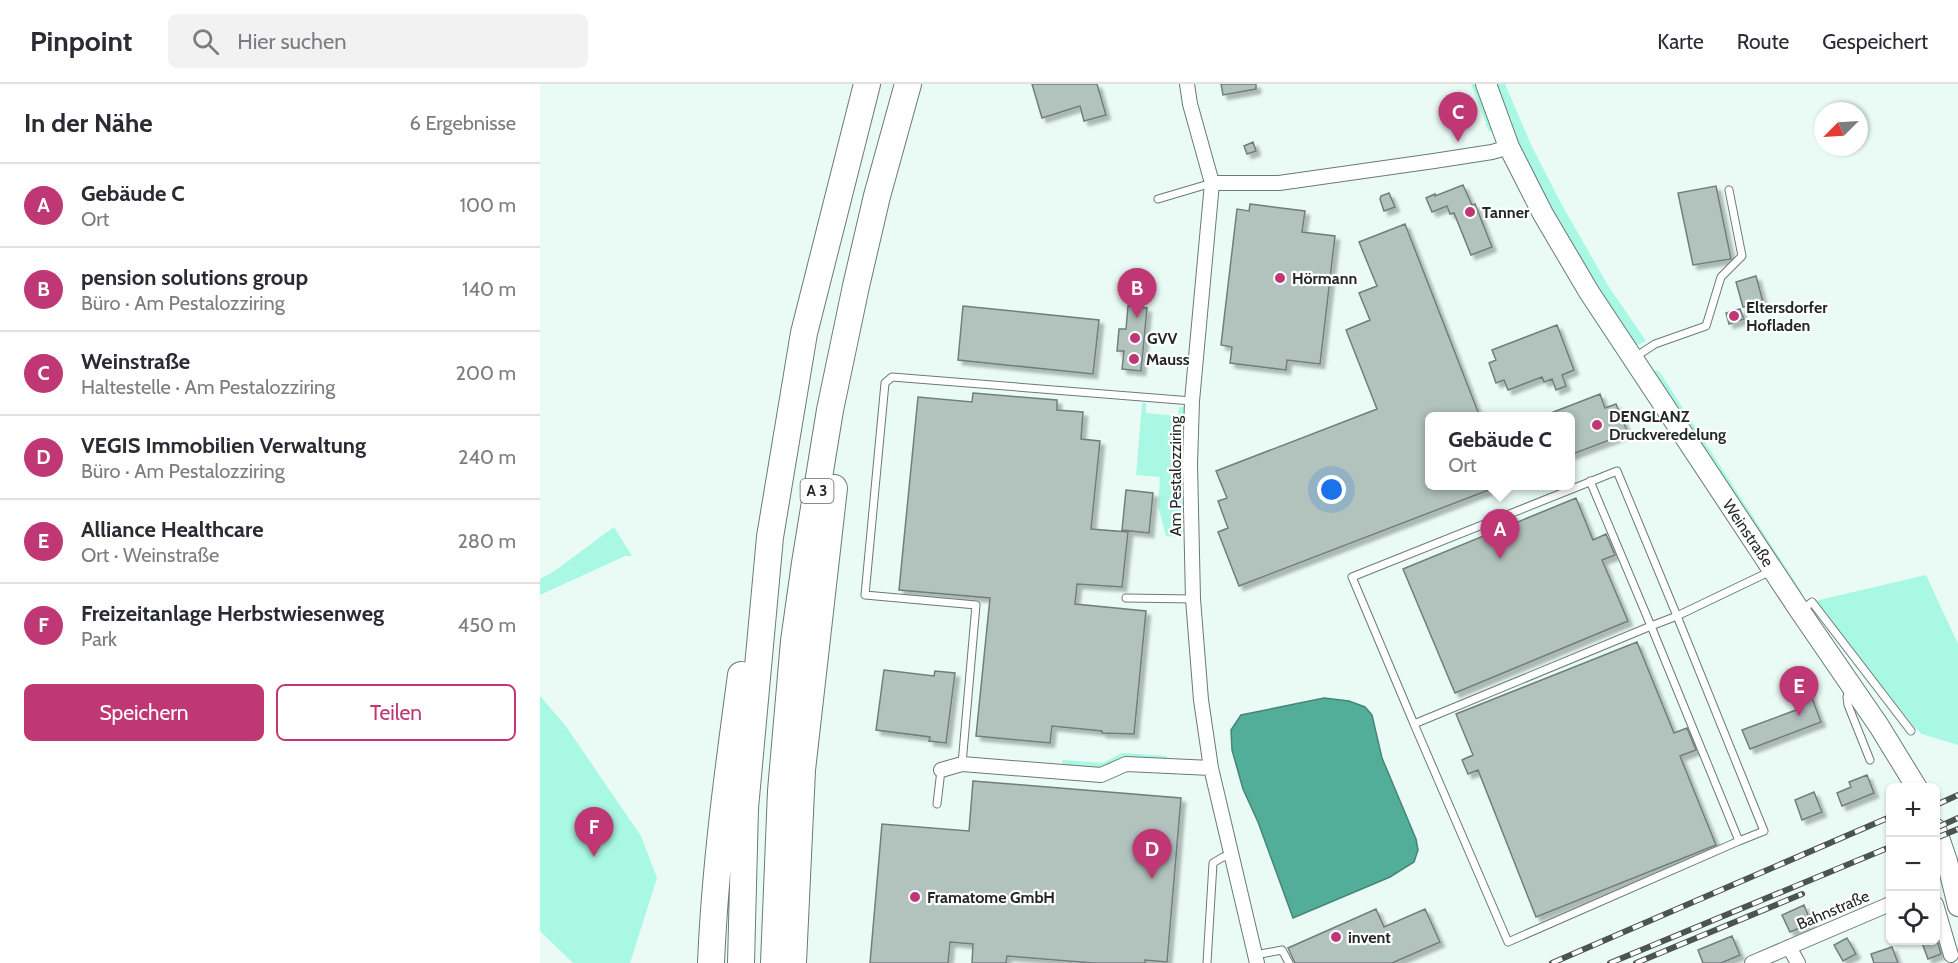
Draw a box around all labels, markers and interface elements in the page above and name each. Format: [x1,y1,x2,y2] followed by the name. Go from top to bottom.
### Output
[168,14,588,68] search box
[30,24,132,58] text: Pinpoint
[189,25,222,58] icon: search
[237,28,347,55] text: Hier suchen
[1657,29,1704,54] text: Karte
[1737,29,1789,54] text: Route
[1822,29,1928,54] text: Gespeichert
[1438,92,1478,142] pin: C
[1814,102,1868,156] north arrow
[24,107,153,139] text: In der Nähe
[410,111,516,135] text: 6 Ergebnisse
[81,180,185,207] text: Gebäude C
[37,193,50,217] text: A
[460,193,516,217] text: 100 m
[1482,203,1530,222] place label: Tanner
[1463,205,1477,219] marker: Tanner
[81,207,109,231] text: Ort
[81,264,308,291] text: pension solutions group
[1118,268,1156,318] pin: B
[1292,269,1357,288] place label: Hörmann
[1273,271,1287,285] marker: Hörmann
[37,277,50,301] text: B
[462,277,516,301] text: 140 m
[81,291,285,315] text: Büro · Am Pestalozziring
[1746,298,1828,335] place label: Eltersdorfer Hofladen
[1727,309,1741,323] marker: Eltersdorfer Hofladen
[1147,329,1178,348] place label: GVV
[1128,331,1142,345] marker: GVV
[81,348,190,375] text: Weinstraße
[1146,350,1190,369] place label: Mauss
[1127,352,1141,366] marker: Mauss
[37,361,50,385] text: C
[456,361,516,385] text: 200 m
[81,375,335,399] text: Haltestelle · Am Pestalozziring
[1609,407,1726,444] place label: DENGLANZ Druckveredelung
[1425,412,1575,490] popup
[1166,415,1185,536] street label: Am Pestalozziring
[1590,418,1604,432] marker: DENGLANZ Druckveredelung
[1448,426,1552,453] text: Gebäude C
[81,432,366,459] text: VEGIS Immobilien Verwaltung
[36,445,51,469] text: D
[458,445,516,469] text: 240 m
[1448,453,1477,477] text: Ort
[81,459,285,483] text: Büro · Am Pestalozziring
[1317,475,1346,504] your location
[800,479,834,503] road number: A 3
[1719,496,1777,570] street label: Weinstraße
[1480,510,1520,559] pin: A
[81,516,263,543] text: Alliance Healthcare
[38,529,49,553] text: E
[457,529,516,553] text: 280 m
[81,543,219,567] text: Ort · Weinstraße
[81,600,384,627] text: Freizeitanlage Herbstwiesenweg
[38,613,49,637] text: F
[458,613,516,637] text: 450 m
[81,627,117,651] text: Park
[1780,666,1818,716] pin: E
[24,684,264,741] button: Speichern
[276,684,516,741] button: Teilen
[1886,783,1940,945] map controls
[1886,783,1940,837] button: +
[574,808,614,857] pin: F
[1132,830,1172,879] pin: D
[1886,837,1940,891] button: −
[1794,886,1872,934] street label: Bahnstraße
[927,888,1055,907] place label: Framatome GmbH
[908,890,922,904] marker: Framatome GmbH
[1886,891,1940,945] button: locate
[1348,928,1391,947] place label: invent
[1329,930,1343,944] marker: invent

